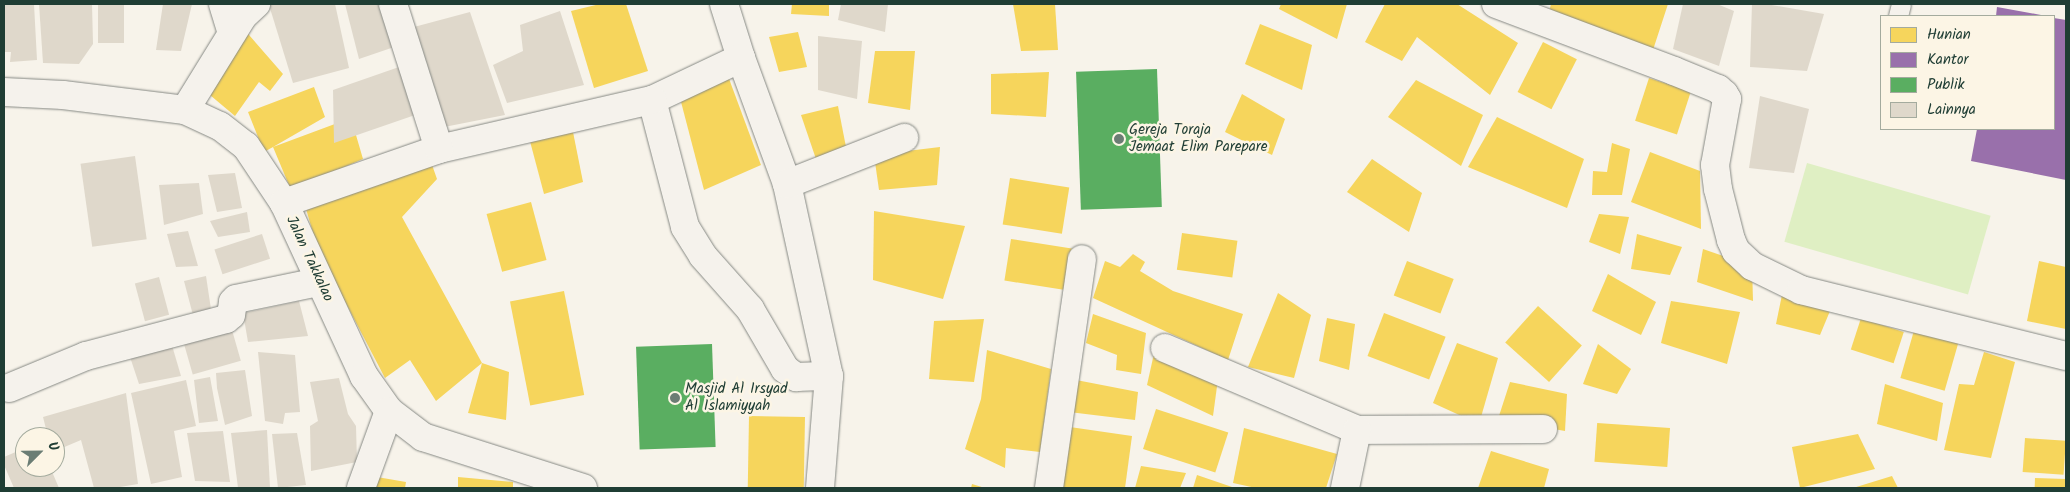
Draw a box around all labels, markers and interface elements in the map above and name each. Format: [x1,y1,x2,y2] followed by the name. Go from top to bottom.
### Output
[1880,15,2055,130] legend
[1927,23,1971,47] text: Hunian
[1927,48,1968,72] text: Kantor
[1927,73,1965,97] text: Publik
[1927,98,1976,122] text: Lainnya
[1129,121,1267,156] place label: Gereja Toraja Jemaat Elim Parepare
[1113,133,1125,145] marker: Gereja Toraja Jemaat Elim Parepare
[281,213,337,305] street label: Jalan Takkalao
[685,380,788,415] place label: Masjid Al Irsyad Al Islamiyyah
[669,392,681,404] marker: Masjid Al Irsyad Al Islamiyyah
[15,427,65,477] north arrow
[41,438,65,455] text: U

